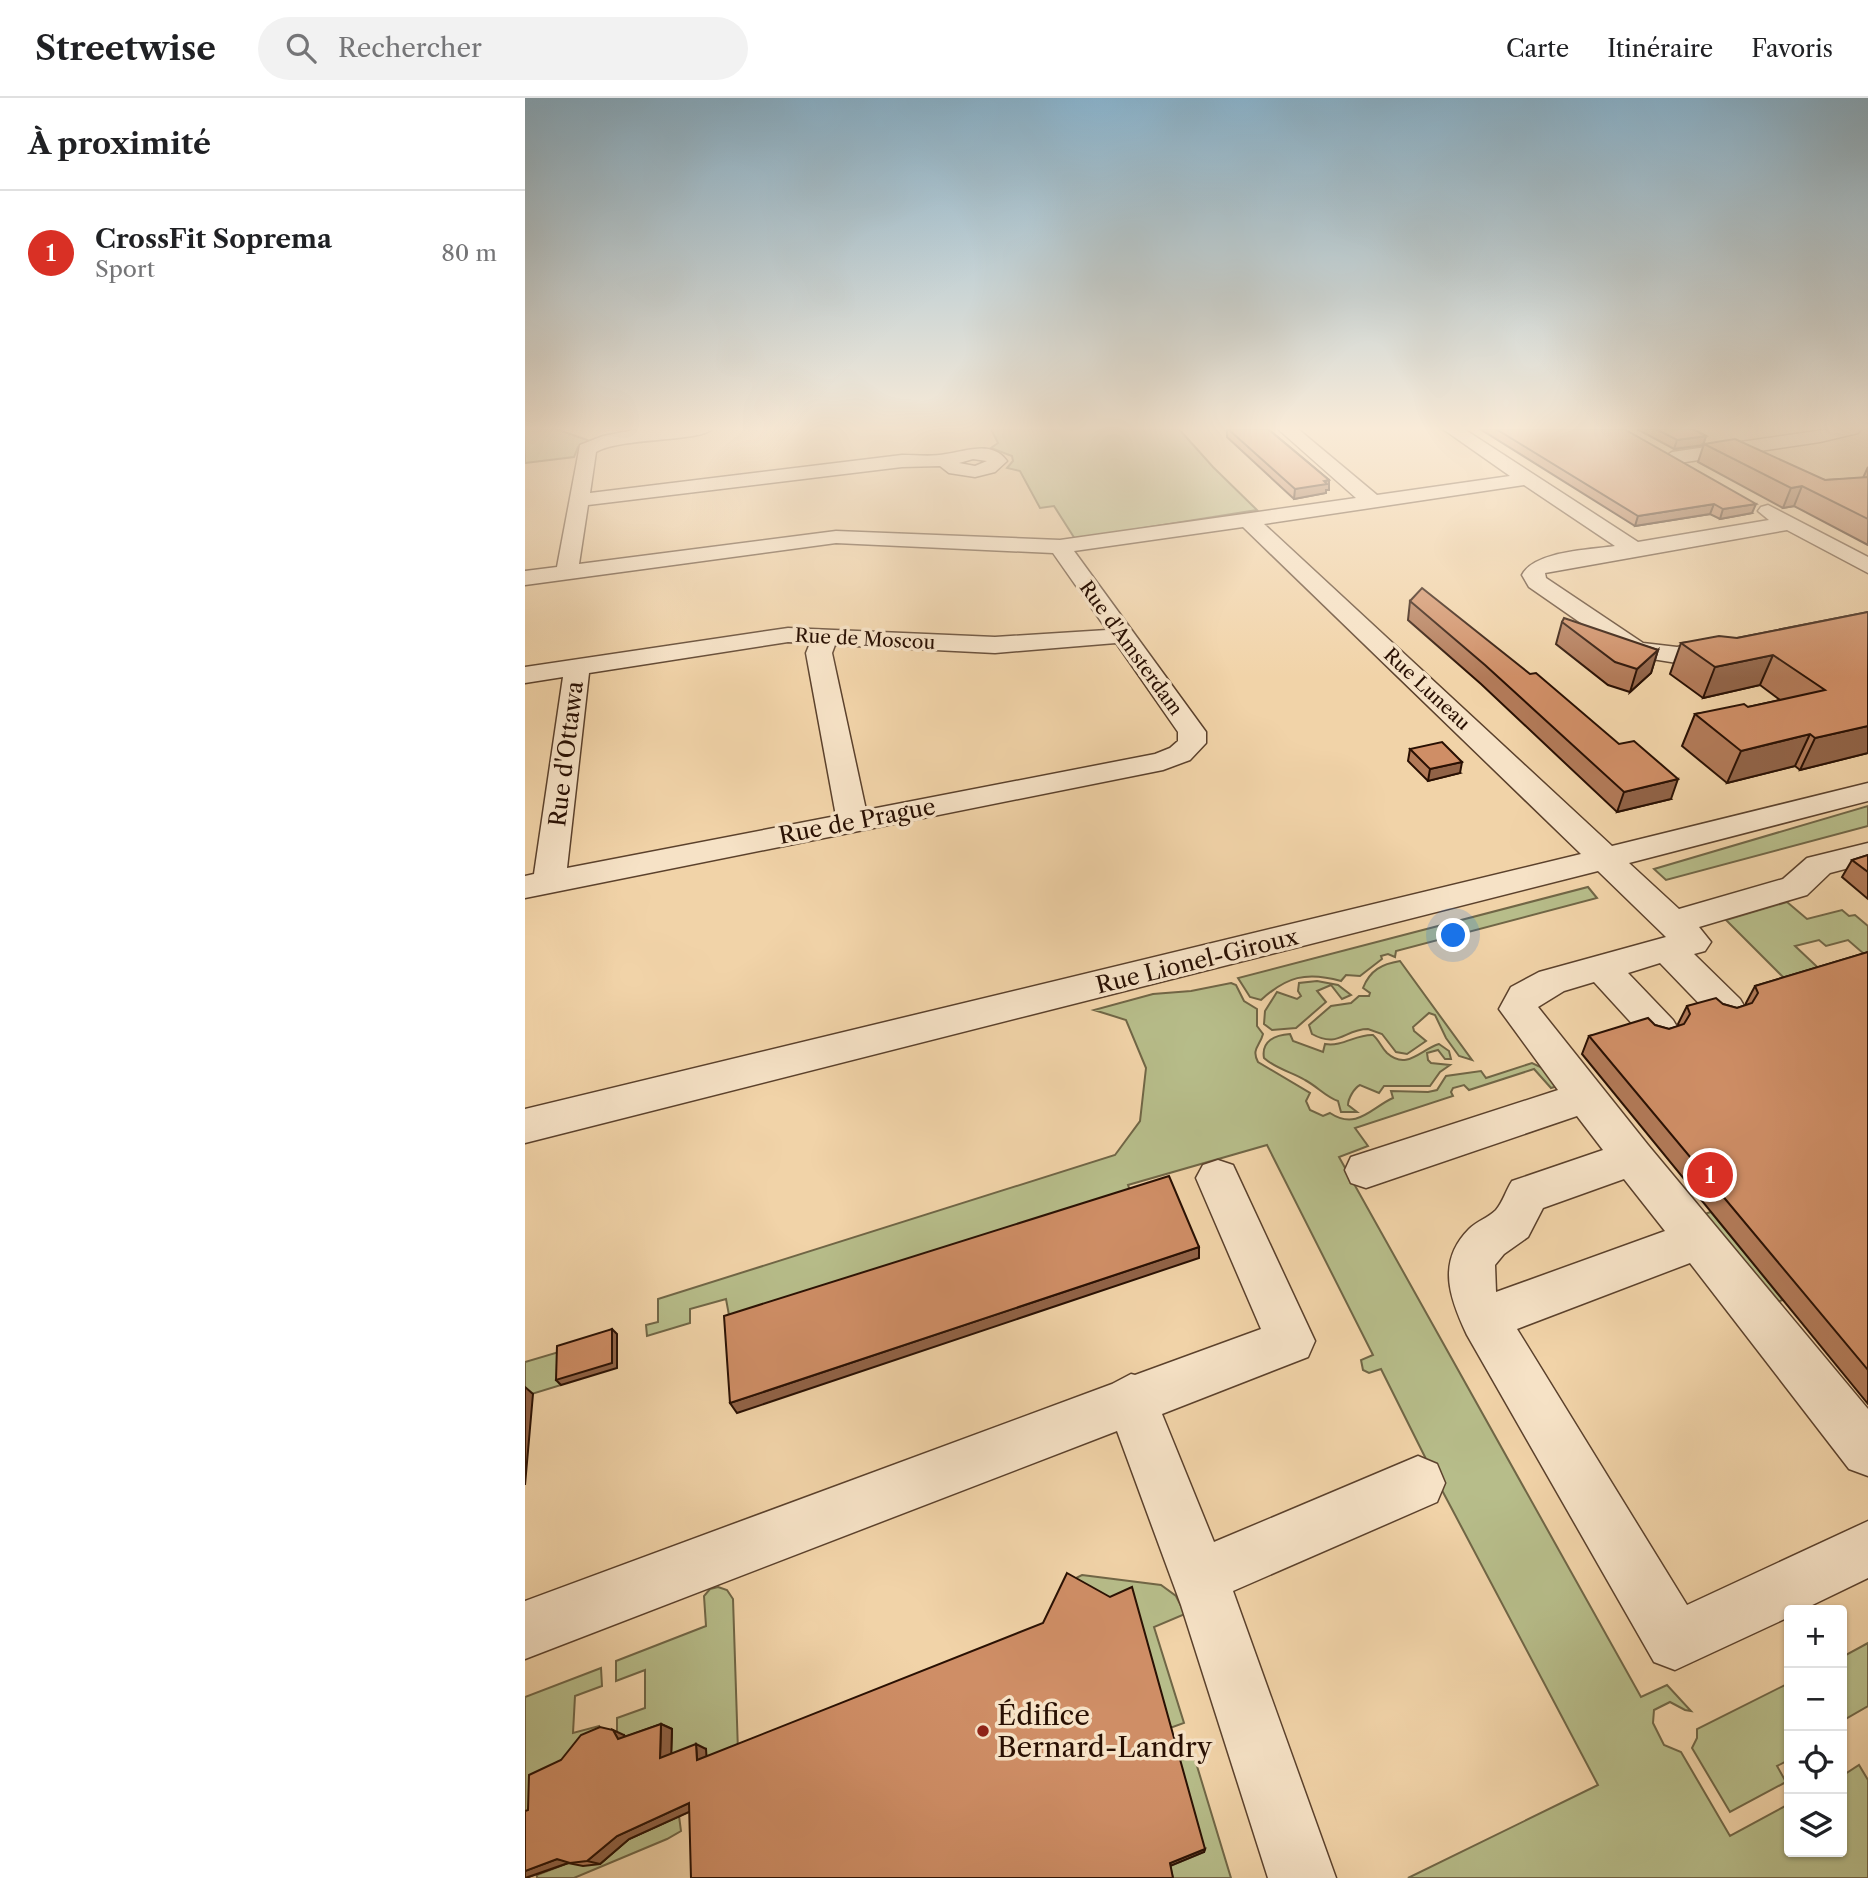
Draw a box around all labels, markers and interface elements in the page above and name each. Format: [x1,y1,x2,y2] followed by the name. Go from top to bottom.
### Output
[258,17,748,80] search box
[35,28,216,69] text: Streetwise
[282,29,320,67] icon: search
[338,32,482,64] text: Rechercher
[1506,34,1569,63] text: Carte
[1607,34,1713,63] text: Itinéraire
[1751,34,1833,63] text: Favoris
[28,125,211,162] text: À proximité
[95,223,332,255] text: CrossFit Soprema
[46,239,56,267] text: 1
[441,239,497,267] text: 80 m
[95,255,155,283] text: Sport
[1075,576,1188,720] street label: Rue d'Amsterdam
[794,624,936,654] street label: Rue de Moscou
[1379,643,1475,735] street label: Rue Luneau
[543,679,589,828] street label: Rue d'Ottawa
[776,792,938,850] street label: Rue de Prague
[1436,918,1470,952] your location
[1093,922,1302,1000] street label: Rue Lionel-Giroux
[1687,1149,1733,1201] pin: 1
[1784,1605,1847,1857] map controls
[1784,1605,1847,1668] button: +
[1784,1668,1847,1731] button: −
[997,1698,1213,1764] place label: Édifice Bernard-Landry
[975,1723,991,1739] marker: Édifice Bernard-Landry
[1784,1731,1847,1794] button: locate
[1784,1794,1847,1857] button: layers

